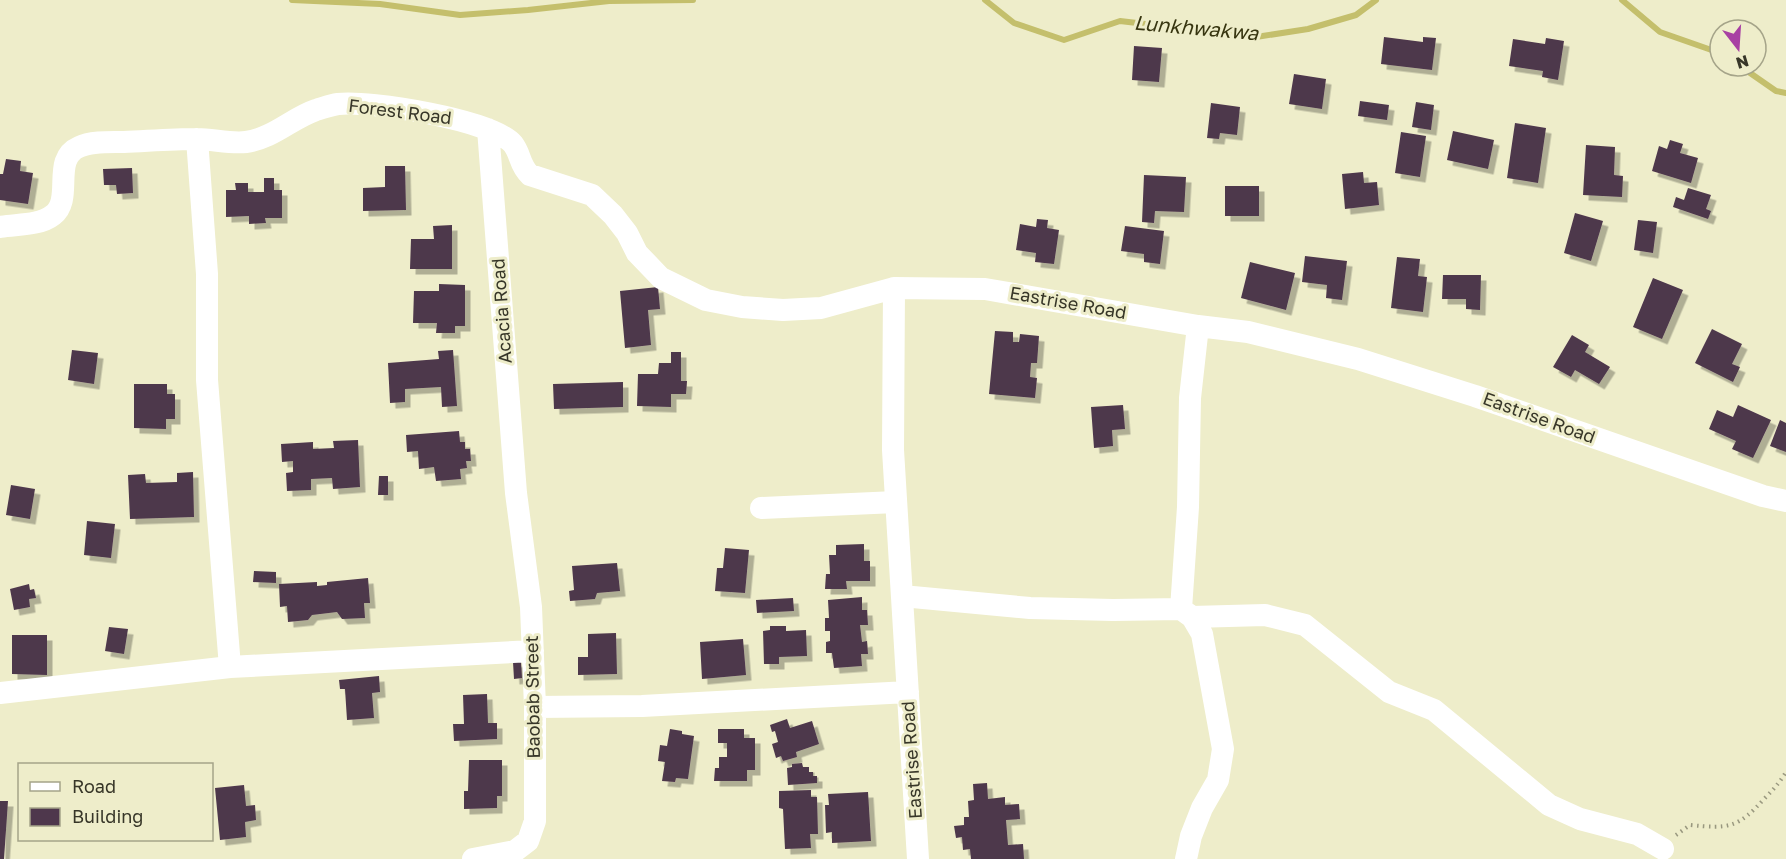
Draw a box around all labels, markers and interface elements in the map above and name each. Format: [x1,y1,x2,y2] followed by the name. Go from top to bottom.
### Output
[1133,10,1260,44] water label: Lunkhwakwa
[1708,18,1768,78] north arrow
[1734,51,1751,74] text: N
[347,94,453,128] street label: Forest Road
[486,258,516,364] street label: Acacia Road
[1008,281,1128,323] street label: Eastrise Road
[1480,387,1599,448] street label: Eastrise Road
[520,635,544,759] street label: Baobab Street
[896,700,926,820] street label: Eastrise Road
[18,763,213,841] legend
[72,775,116,797] text: Road
[72,805,143,827] text: Building

